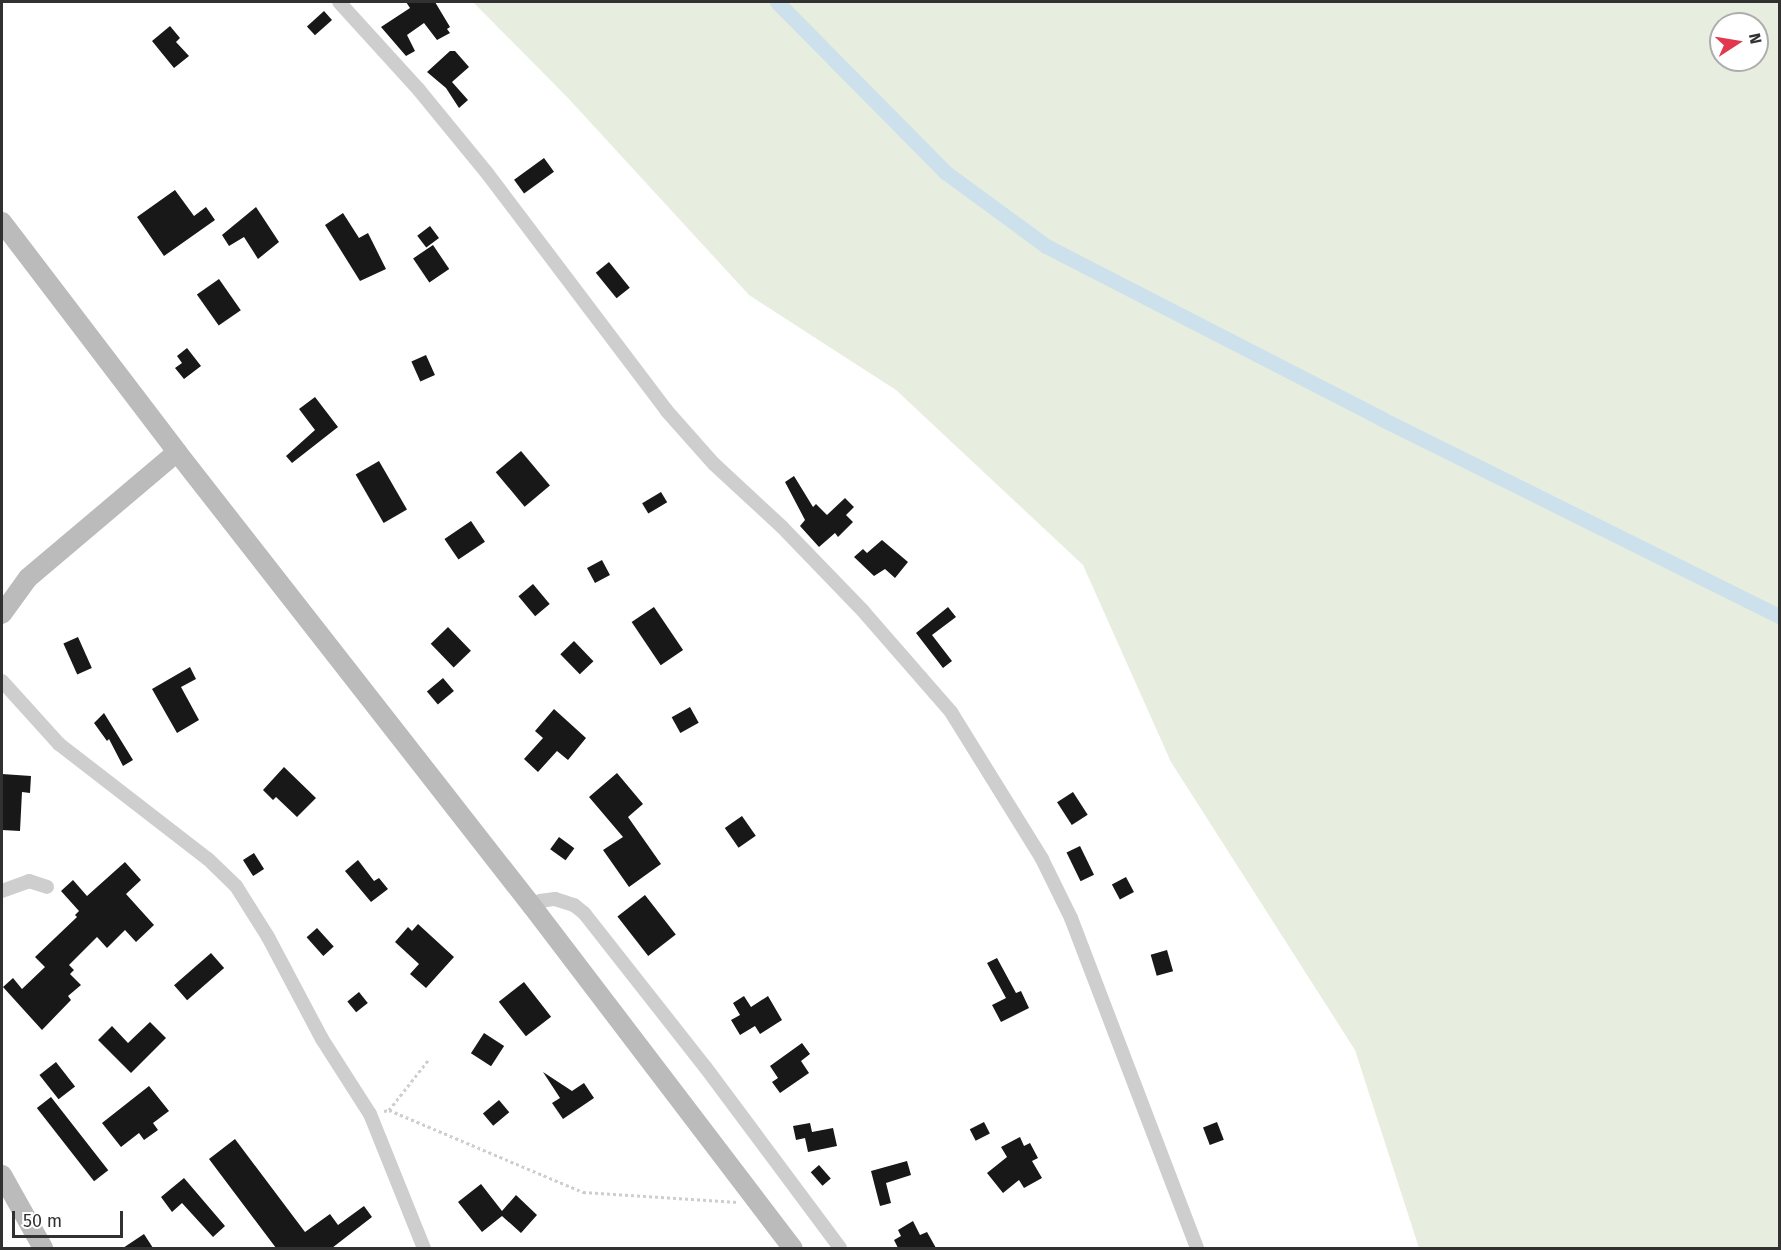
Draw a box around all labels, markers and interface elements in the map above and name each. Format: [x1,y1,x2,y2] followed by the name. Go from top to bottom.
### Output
[1709,12,1769,72] north arrow
[1745,31,1766,46] text: N
[15,1199,126,1237] scale bar
[23,1210,62,1232] text: 50 m

